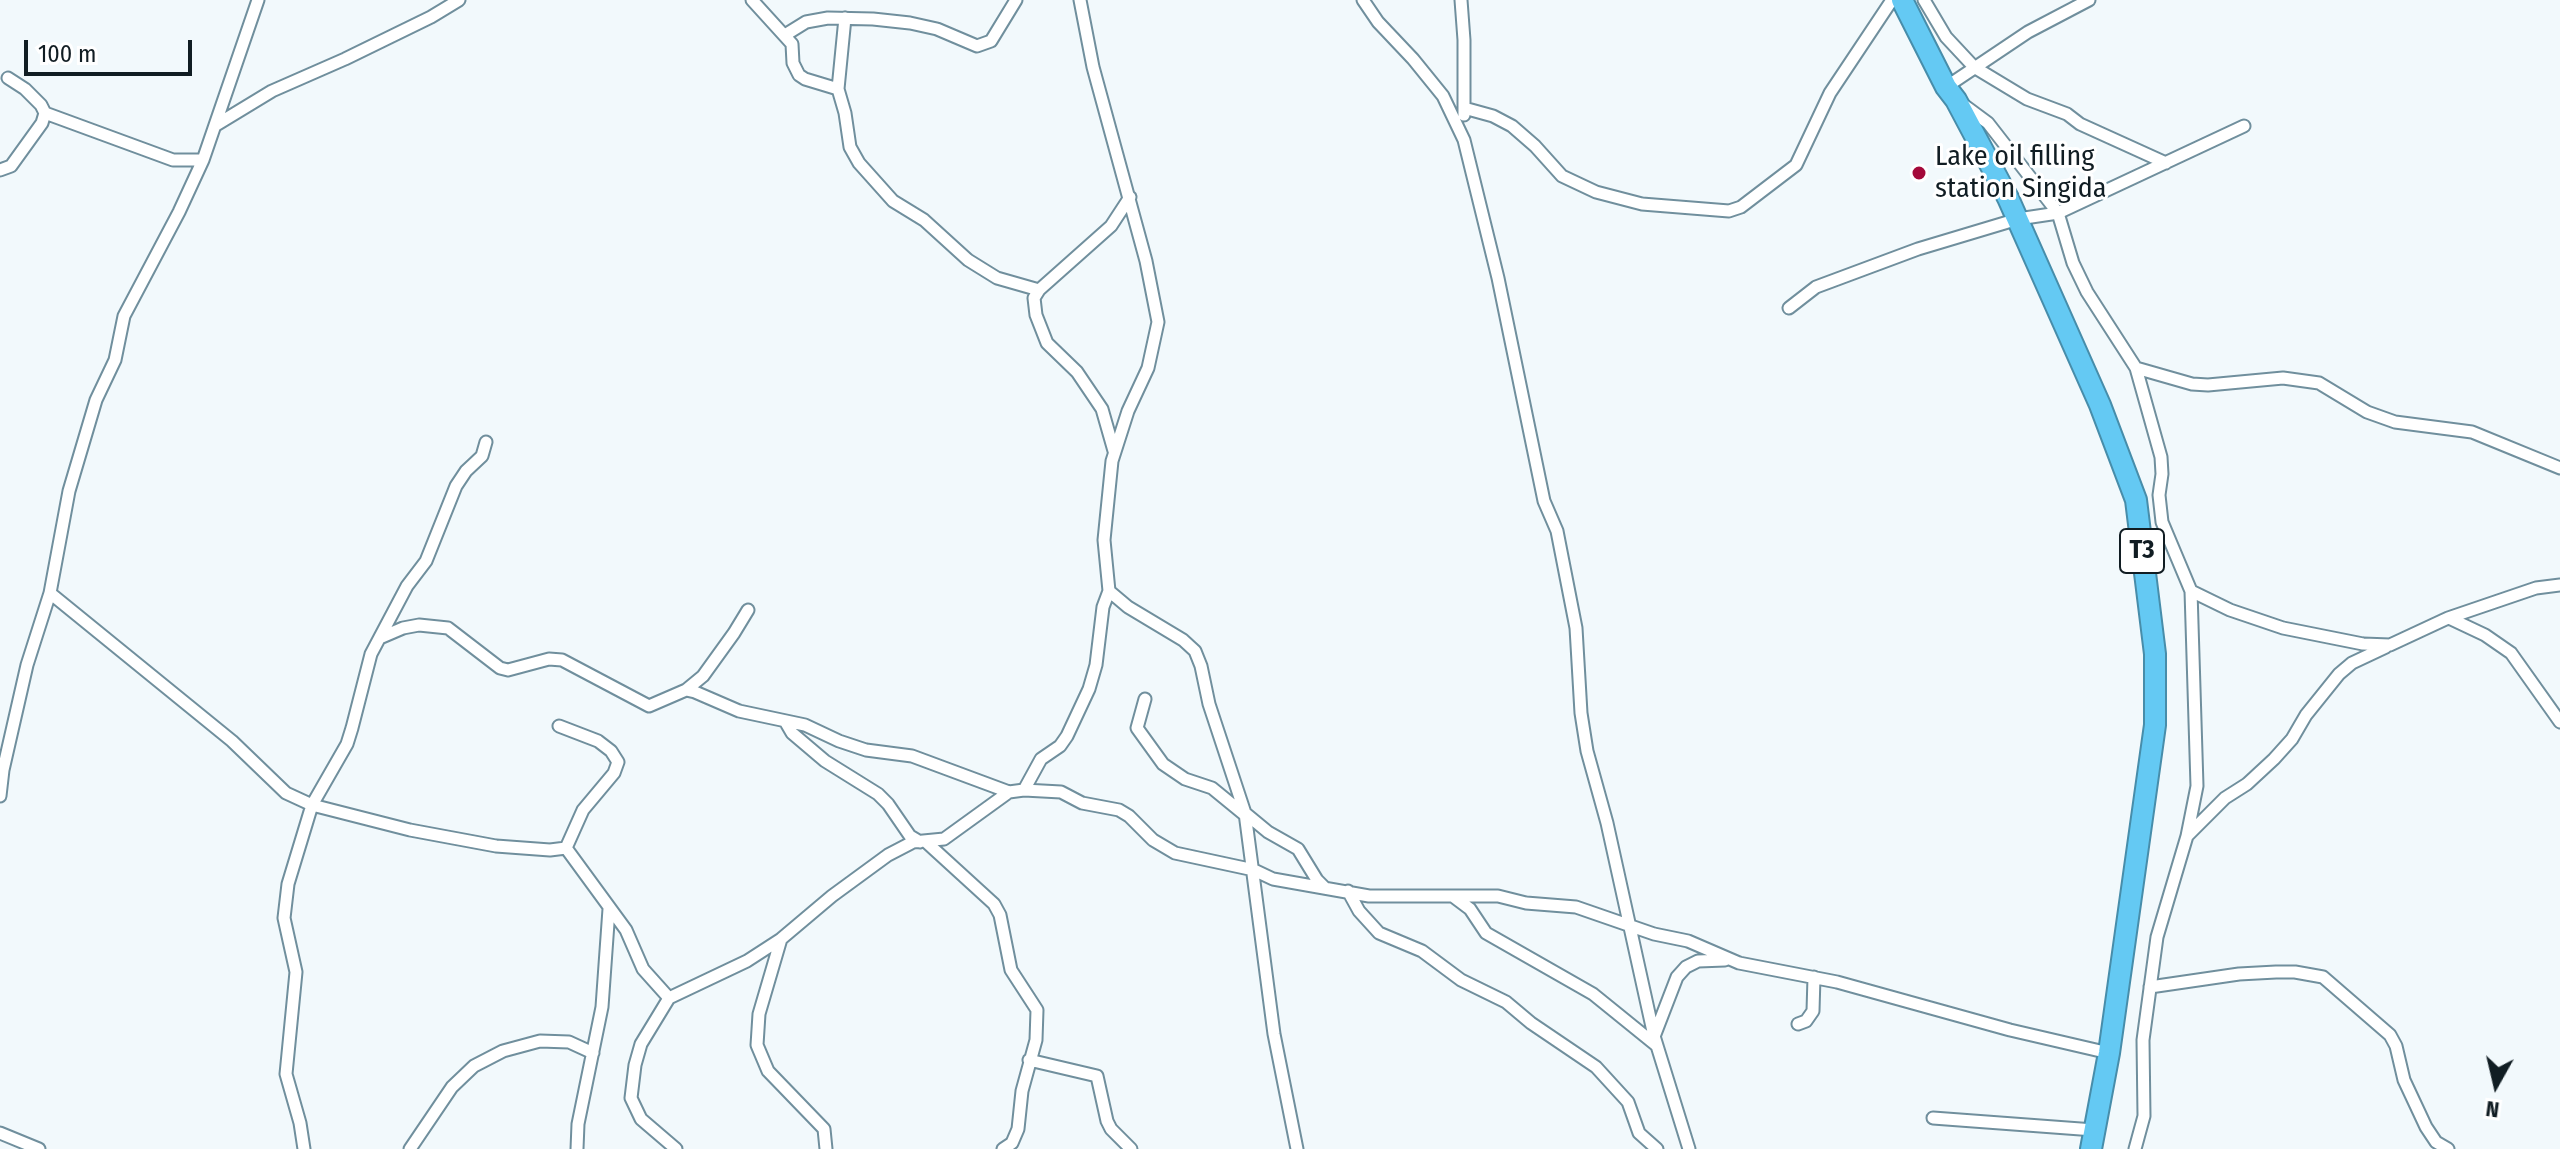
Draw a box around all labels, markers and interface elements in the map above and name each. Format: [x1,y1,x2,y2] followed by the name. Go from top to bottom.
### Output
[28,24,196,74] scale bar
[38,40,96,68] text: 100 m
[1935,140,2107,206] place label: Lake oil filling station Singida
[1910,164,1928,182] marker: Lake oil filling station Singida
[2120,529,2164,573] road number: T3
[2456,1045,2536,1125] north arrow
[2484,1095,2501,1124] text: N

